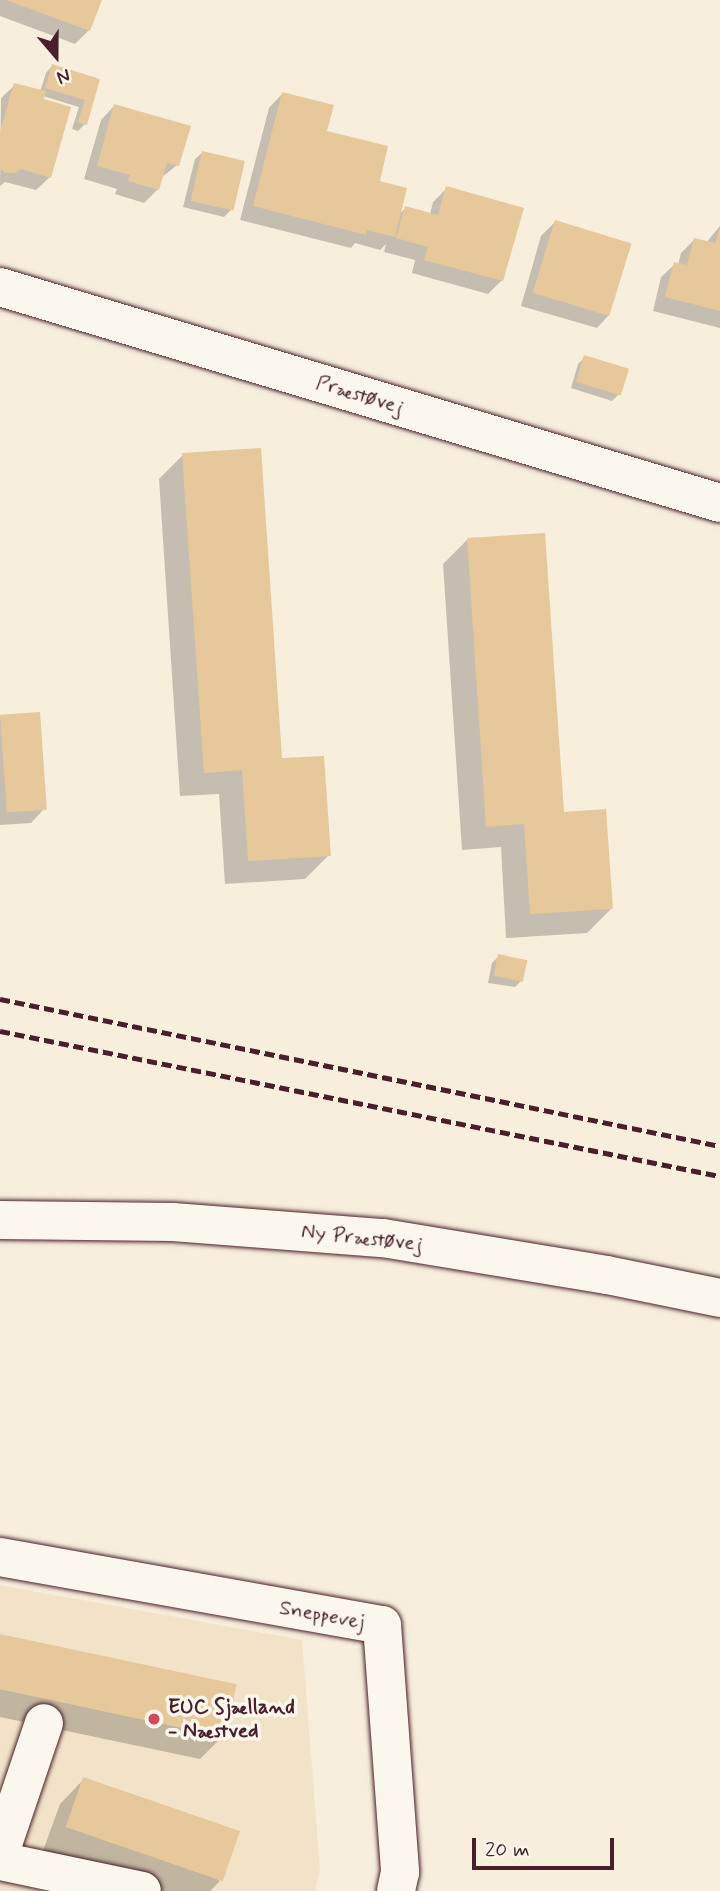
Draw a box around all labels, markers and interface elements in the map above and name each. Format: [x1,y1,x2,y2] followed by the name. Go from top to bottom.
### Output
[21,21,91,91] north arrow
[53,62,74,90] text: N
[313,370,407,420] street label: Præstøvej
[301,1219,423,1257] street label: Ny Præstøvej
[277,1595,367,1635] street label: Sneppevej
[168,1694,298,1744] place label: EUC Sjælland - Næstved
[146,1711,162,1727] marker: EUC Sjælland - Næstved
[475,1825,617,1869] scale bar
[485,1836,530,1864] text: 20 m

